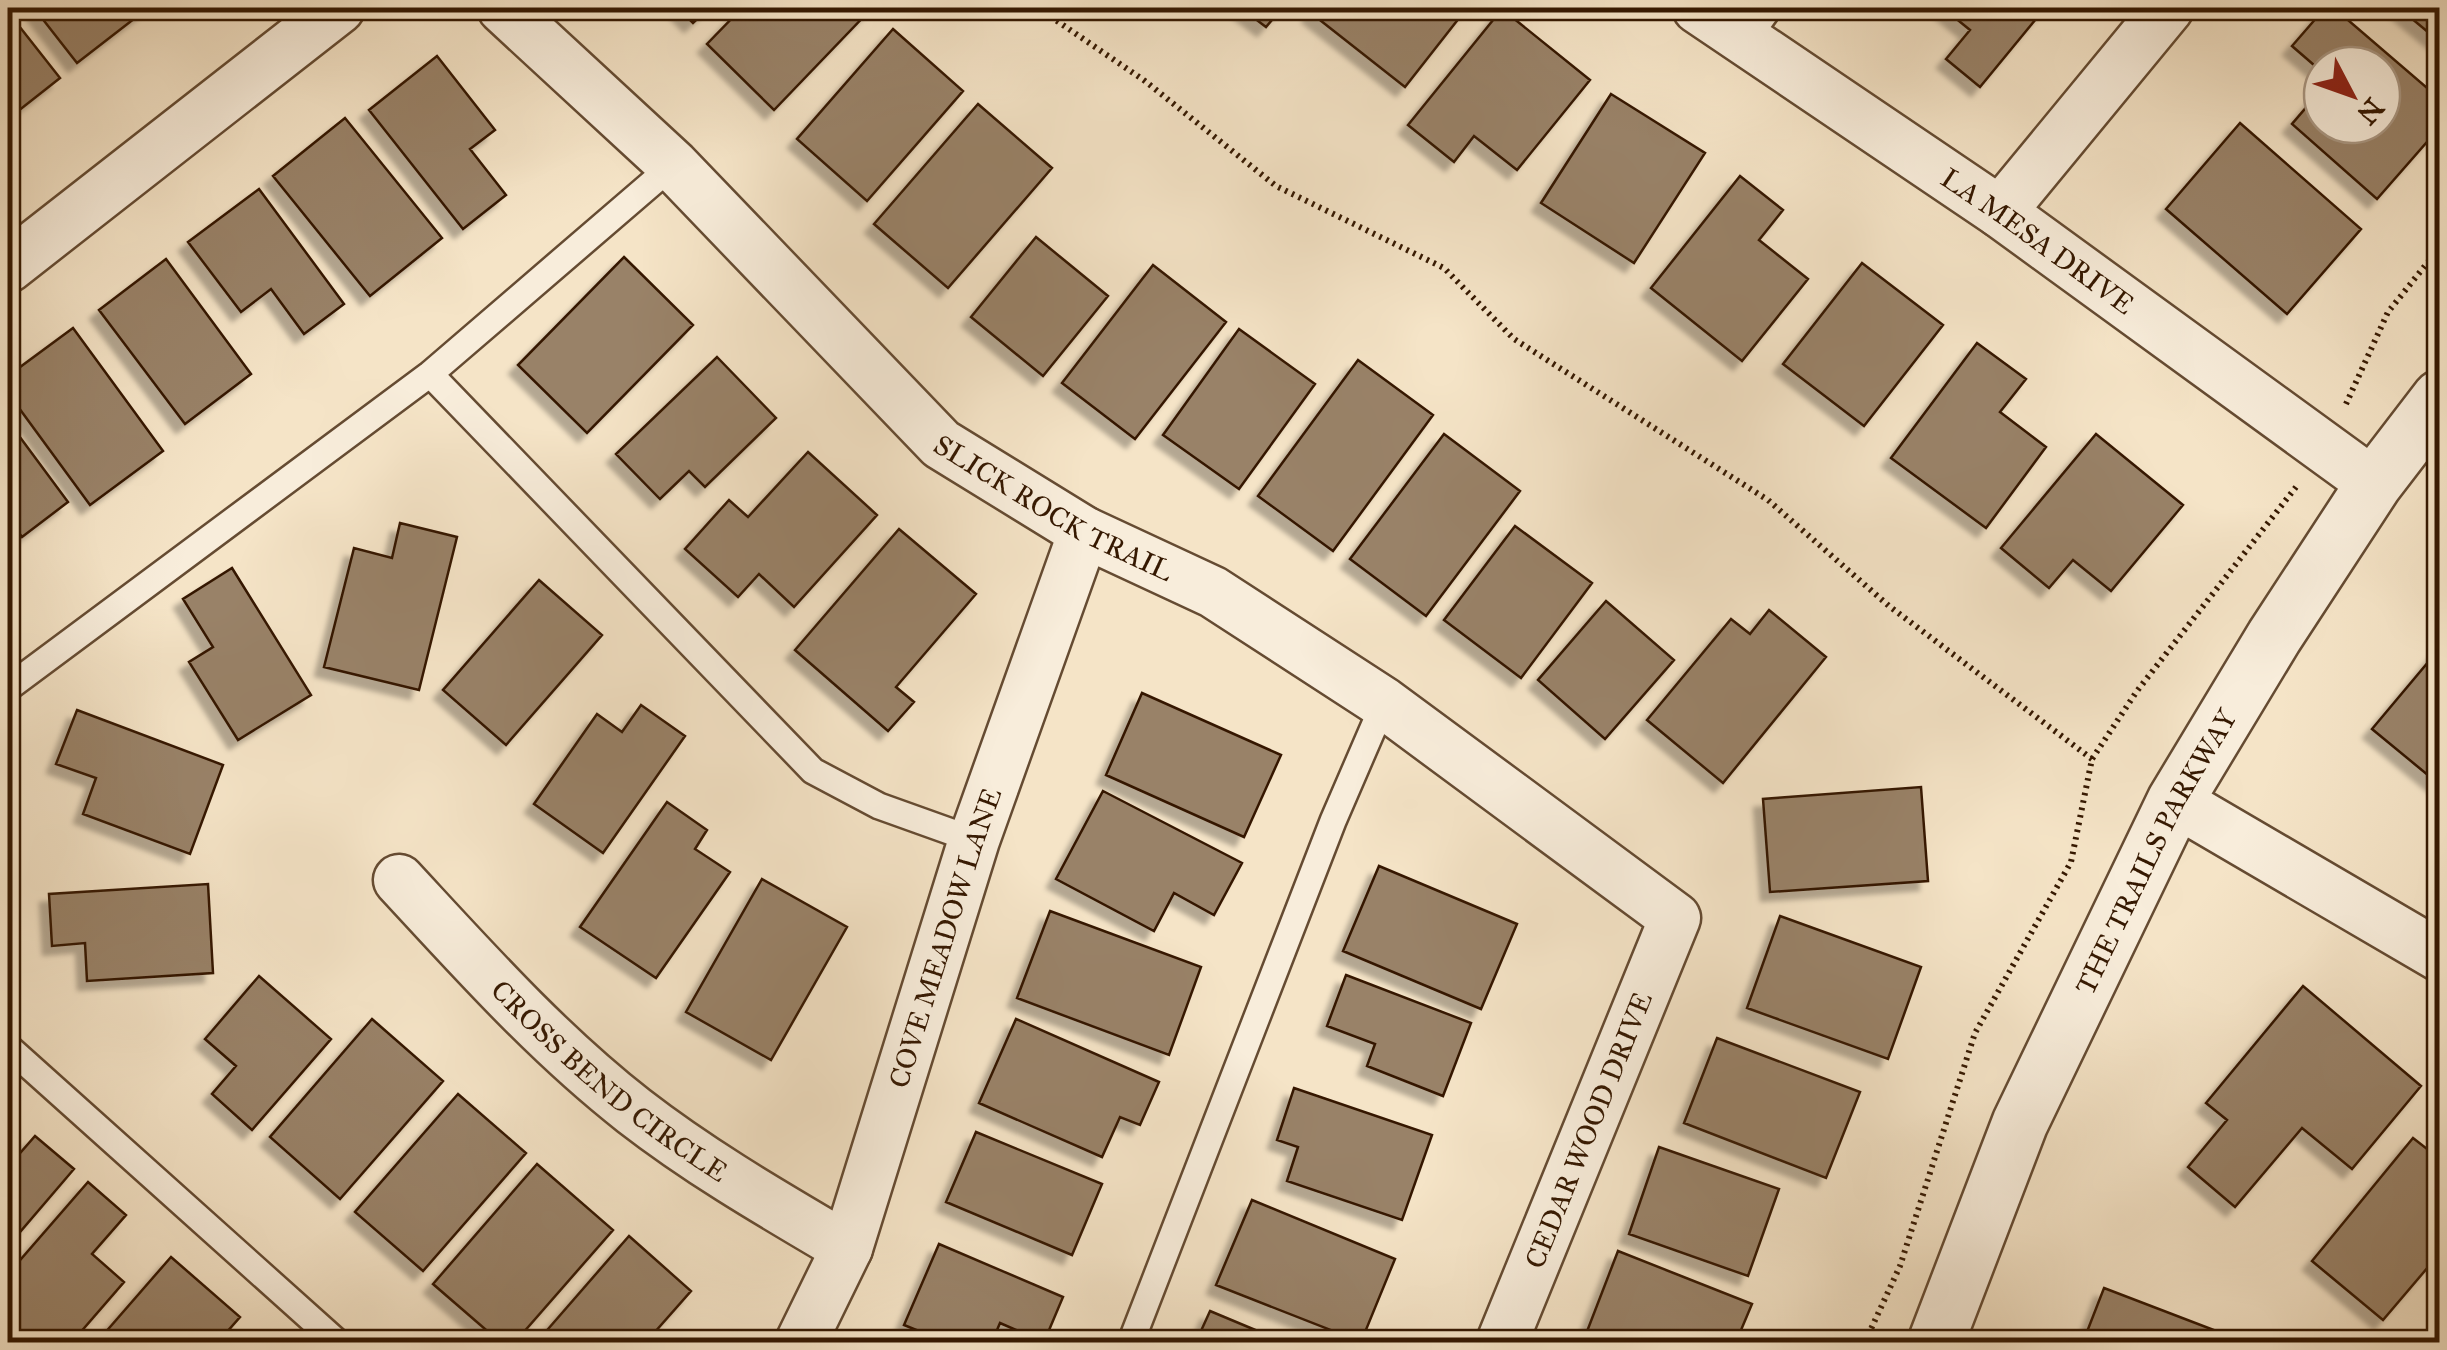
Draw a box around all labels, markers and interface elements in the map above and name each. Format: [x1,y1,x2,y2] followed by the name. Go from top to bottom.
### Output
[2302,45,2402,145] north arrow
[2349,91,2391,132] text: N
[1934,160,2141,322] street label: LA MESA DRIVE
[927,427,1179,589] street label: SLICK ROCK TRAIL
[2068,702,2245,1000] street label: THE TRAILS PARKWAY
[881,783,1009,1092] street label: COVE MEADOW LANE
[484,973,734,1190] street label: CROSS BEND CIRCLE
[1517,987,1660,1274] street label: CEDAR WOOD DRIVE

